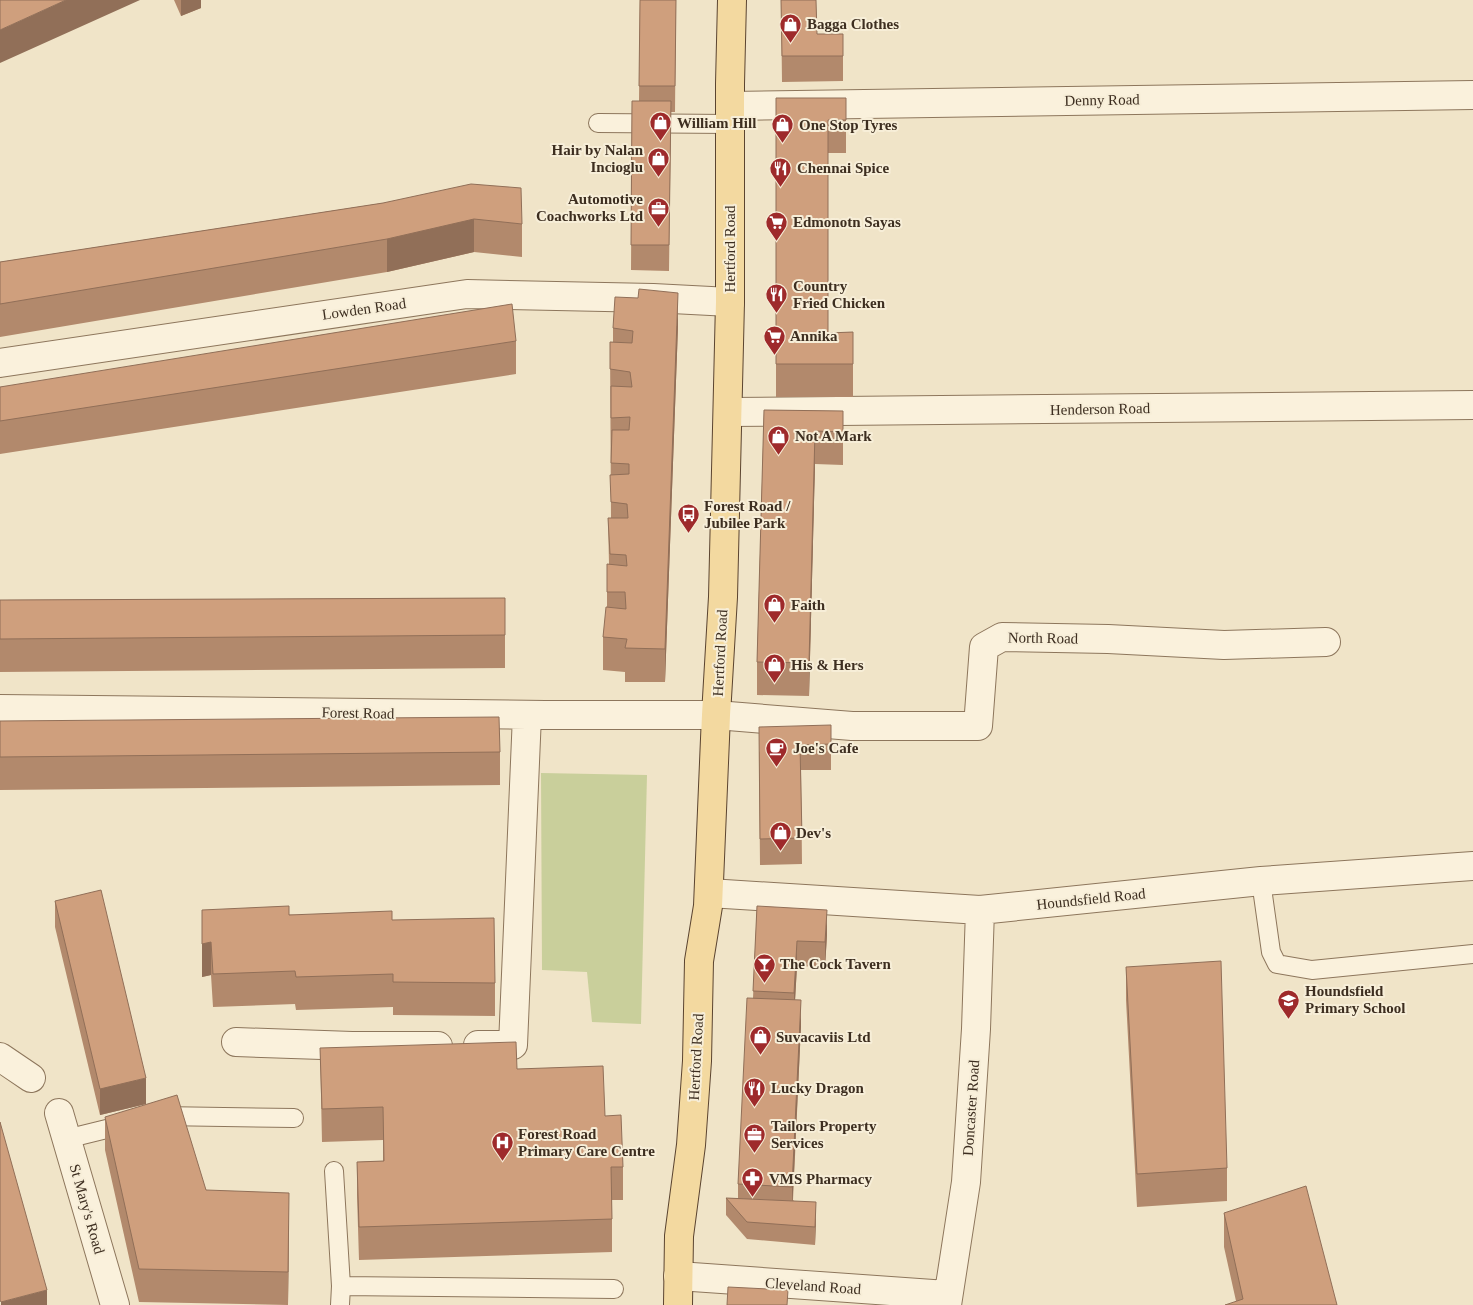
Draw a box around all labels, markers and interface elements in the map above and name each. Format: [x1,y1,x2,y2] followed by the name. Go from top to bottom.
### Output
[779,12,803,43] shop icon: Bagga Clothes
[807,16,899,32] place label: Bagga Clothes
[1064,91,1140,109] street label: Denny Road
[649,111,673,142] shop icon: William Hill
[771,113,795,144] shop icon: One Stop Tyres
[677,115,756,131] place label: William Hill
[799,117,898,133] place label: One Stop Tyres
[552,142,644,175] place label: Hair by Nalan Incioglu
[647,147,671,178] shop icon: Hair by Nalan Incioglu
[769,156,793,187] restaurant icon: Chennai Spice
[797,160,889,176] place label: Chennai Spice
[536,191,644,224] place label: Automotive Coachworks Ltd
[647,196,671,227] office icon: Automotive Coachworks Ltd
[722,205,738,293] street label: Hertford Road
[765,210,789,241] supermarket icon: Edmonotn Sayas
[793,214,901,230] place label: Edmonotn Sayas
[793,278,886,311] place label: Country Fried Chicken
[765,283,789,314] restaurant icon: Country Fried Chicken
[321,295,407,323] street label: Lowden Road
[762,324,786,355] supermarket icon: Annika
[790,328,838,344] place label: Annika
[1050,400,1151,418] street label: Henderson Road
[767,424,791,455] shop icon: Not A Mark
[795,428,872,444] place label: Not A Mark
[704,498,791,531] place label: Forest Road / Jubilee Park
[676,503,700,534] bus stop icon: Forest Road / Jubilee Park
[763,593,787,624] shop icon: Faith
[791,597,826,613] place label: Faith
[710,609,730,697] street label: Hertford Road
[1008,629,1079,647] street label: North Road
[763,653,787,684] shop icon: His & Hers
[791,657,864,673] place label: His & Hers
[321,704,395,722] street label: Forest Road
[765,736,789,767] cafe icon: Joe's Cafe
[793,740,859,756] place label: Joe's Cafe
[768,821,792,852] shop icon: Dev's
[796,825,831,841] place label: Dev's
[1036,885,1147,913] street label: Houndsfield Road
[752,952,776,983] bar icon: The Cock Tavern
[780,956,892,972] place label: The Cock Tavern
[1305,983,1405,1016] place label: Houndsfield Primary School
[1277,988,1301,1019] school or university icon: Houndsfield Primary School
[686,1013,706,1101] street label: Hertford Road
[748,1025,772,1056] shop icon: Suvacaviis Ltd
[776,1029,871,1045] place label: Suvacaviis Ltd
[960,1059,982,1157] street label: Doncaster Road
[743,1076,767,1107] restaurant icon: Lucky Dragon
[771,1080,865,1096] place label: Lucky Dragon
[771,1118,877,1151] place label: Tailors Property Services
[743,1123,767,1154] office icon: Tailors Property Services
[518,1126,655,1159] place label: Forest Road Primary Care Centre
[490,1131,514,1162] hospital icon: Forest Road Primary Care Centre
[67,1162,108,1256] street label: St Mary's Road
[741,1167,765,1198] pharmacy icon: VMS Pharmacy
[769,1171,872,1187] place label: VMS Pharmacy
[764,1275,862,1297] street label: Cleveland Road

